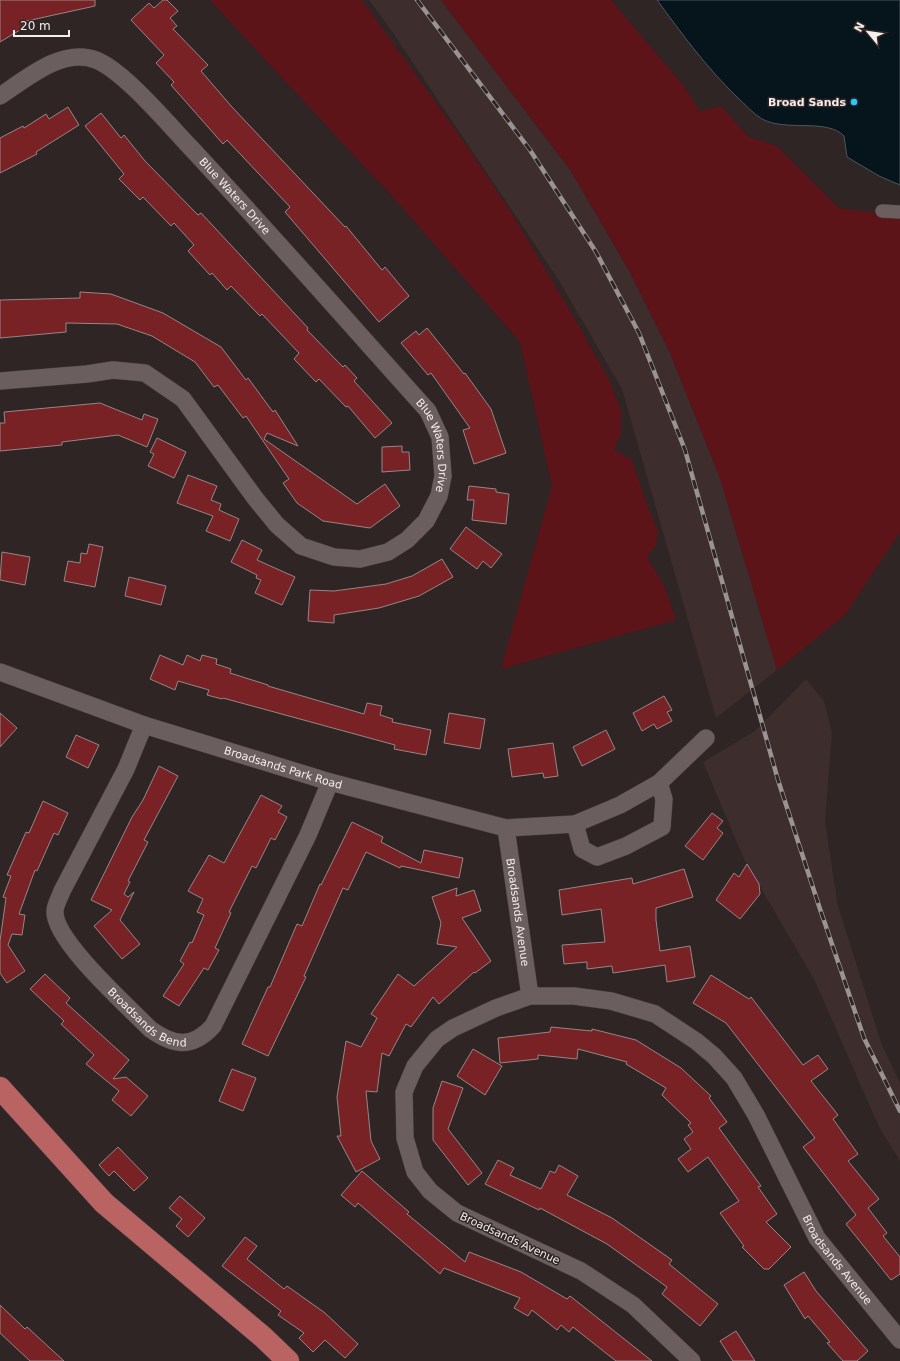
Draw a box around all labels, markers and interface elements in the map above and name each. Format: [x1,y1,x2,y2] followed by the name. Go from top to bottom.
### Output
[14,12,69,38] scale bar
[848,12,888,52] north arrow
[20,19,51,33] text: 20 m
[852,20,868,35] text: N
[768,96,846,109] place label: Broad Sands
[849,97,859,107] marker: Broad Sands
[196,155,273,237] street label: Blue Waters Drive
[413,396,449,494] street label: Blue Waters Drive
[222,744,344,792] street label: Broadsands Park Road
[503,857,532,967] street label: Broadsands Avenue
[105,985,187,1050] street label: Broadsands Bend
[458,1210,562,1267] street label: Broadsands Avenue
[800,1213,875,1308] street label: Broadsands Avenue

